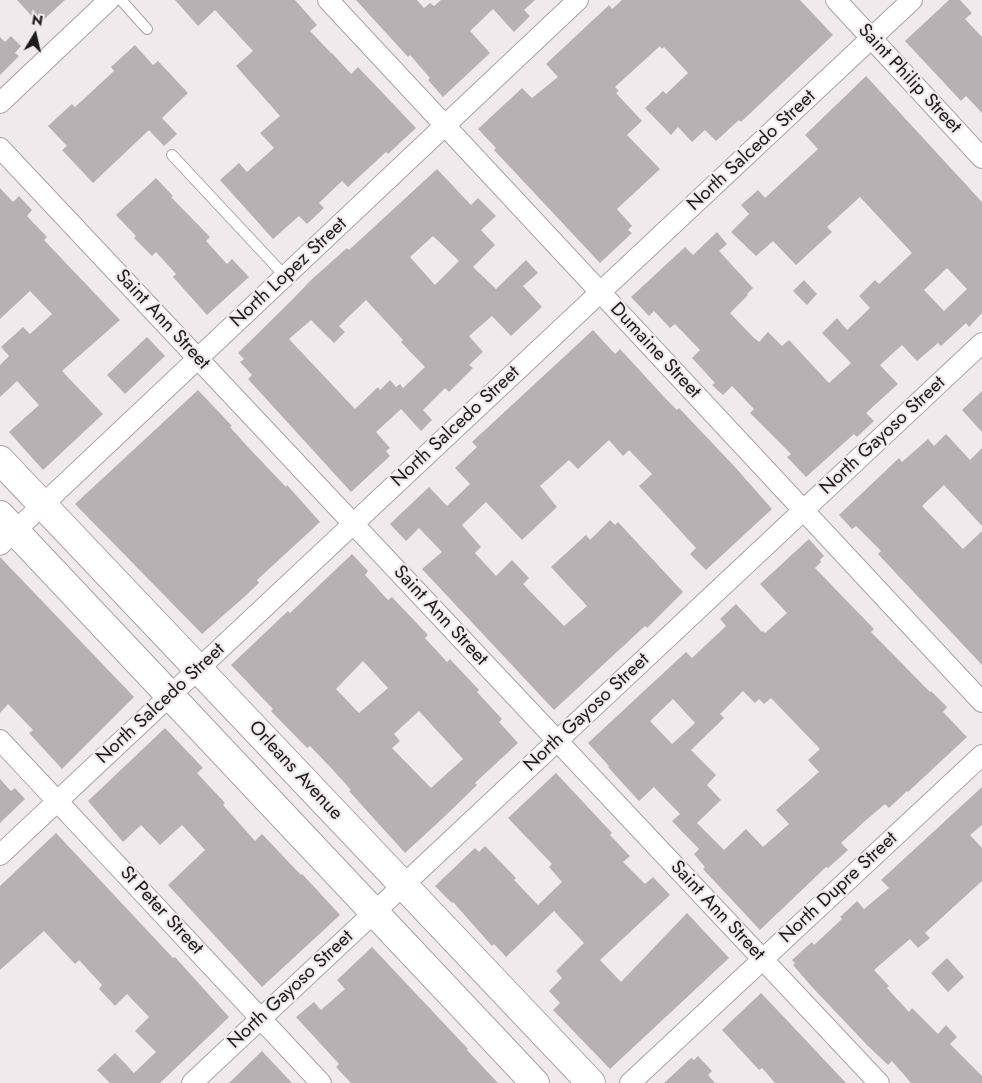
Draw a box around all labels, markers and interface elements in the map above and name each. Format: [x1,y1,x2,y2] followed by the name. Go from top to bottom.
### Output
[30,9,44,31] text: N
[10,10,60,60] north arrow
[853,20,965,138] street label: Saint Philip Street
[683,86,821,216] street label: North Salcedo Street
[226,213,352,333] street label: North Lopez Street
[110,265,214,375] street label: Saint Ann Street
[605,298,705,404] street label: Dumaine Street
[387,362,525,492] street label: North Salcedo Street
[816,372,950,500] street label: North Gayoso Street
[388,561,492,671] street label: Saint Ann Street
[92,639,230,769] street label: North Salcedo Street
[520,649,654,777] street label: North Gayoso Street
[243,717,347,825] street label: Orleans Avenue
[775,828,903,948] street label: North Dupre Street
[665,856,769,966] street label: Saint Ann Street
[114,862,208,960] street label: St Peter Street
[224,926,358,1054] street label: North Gayoso Street

